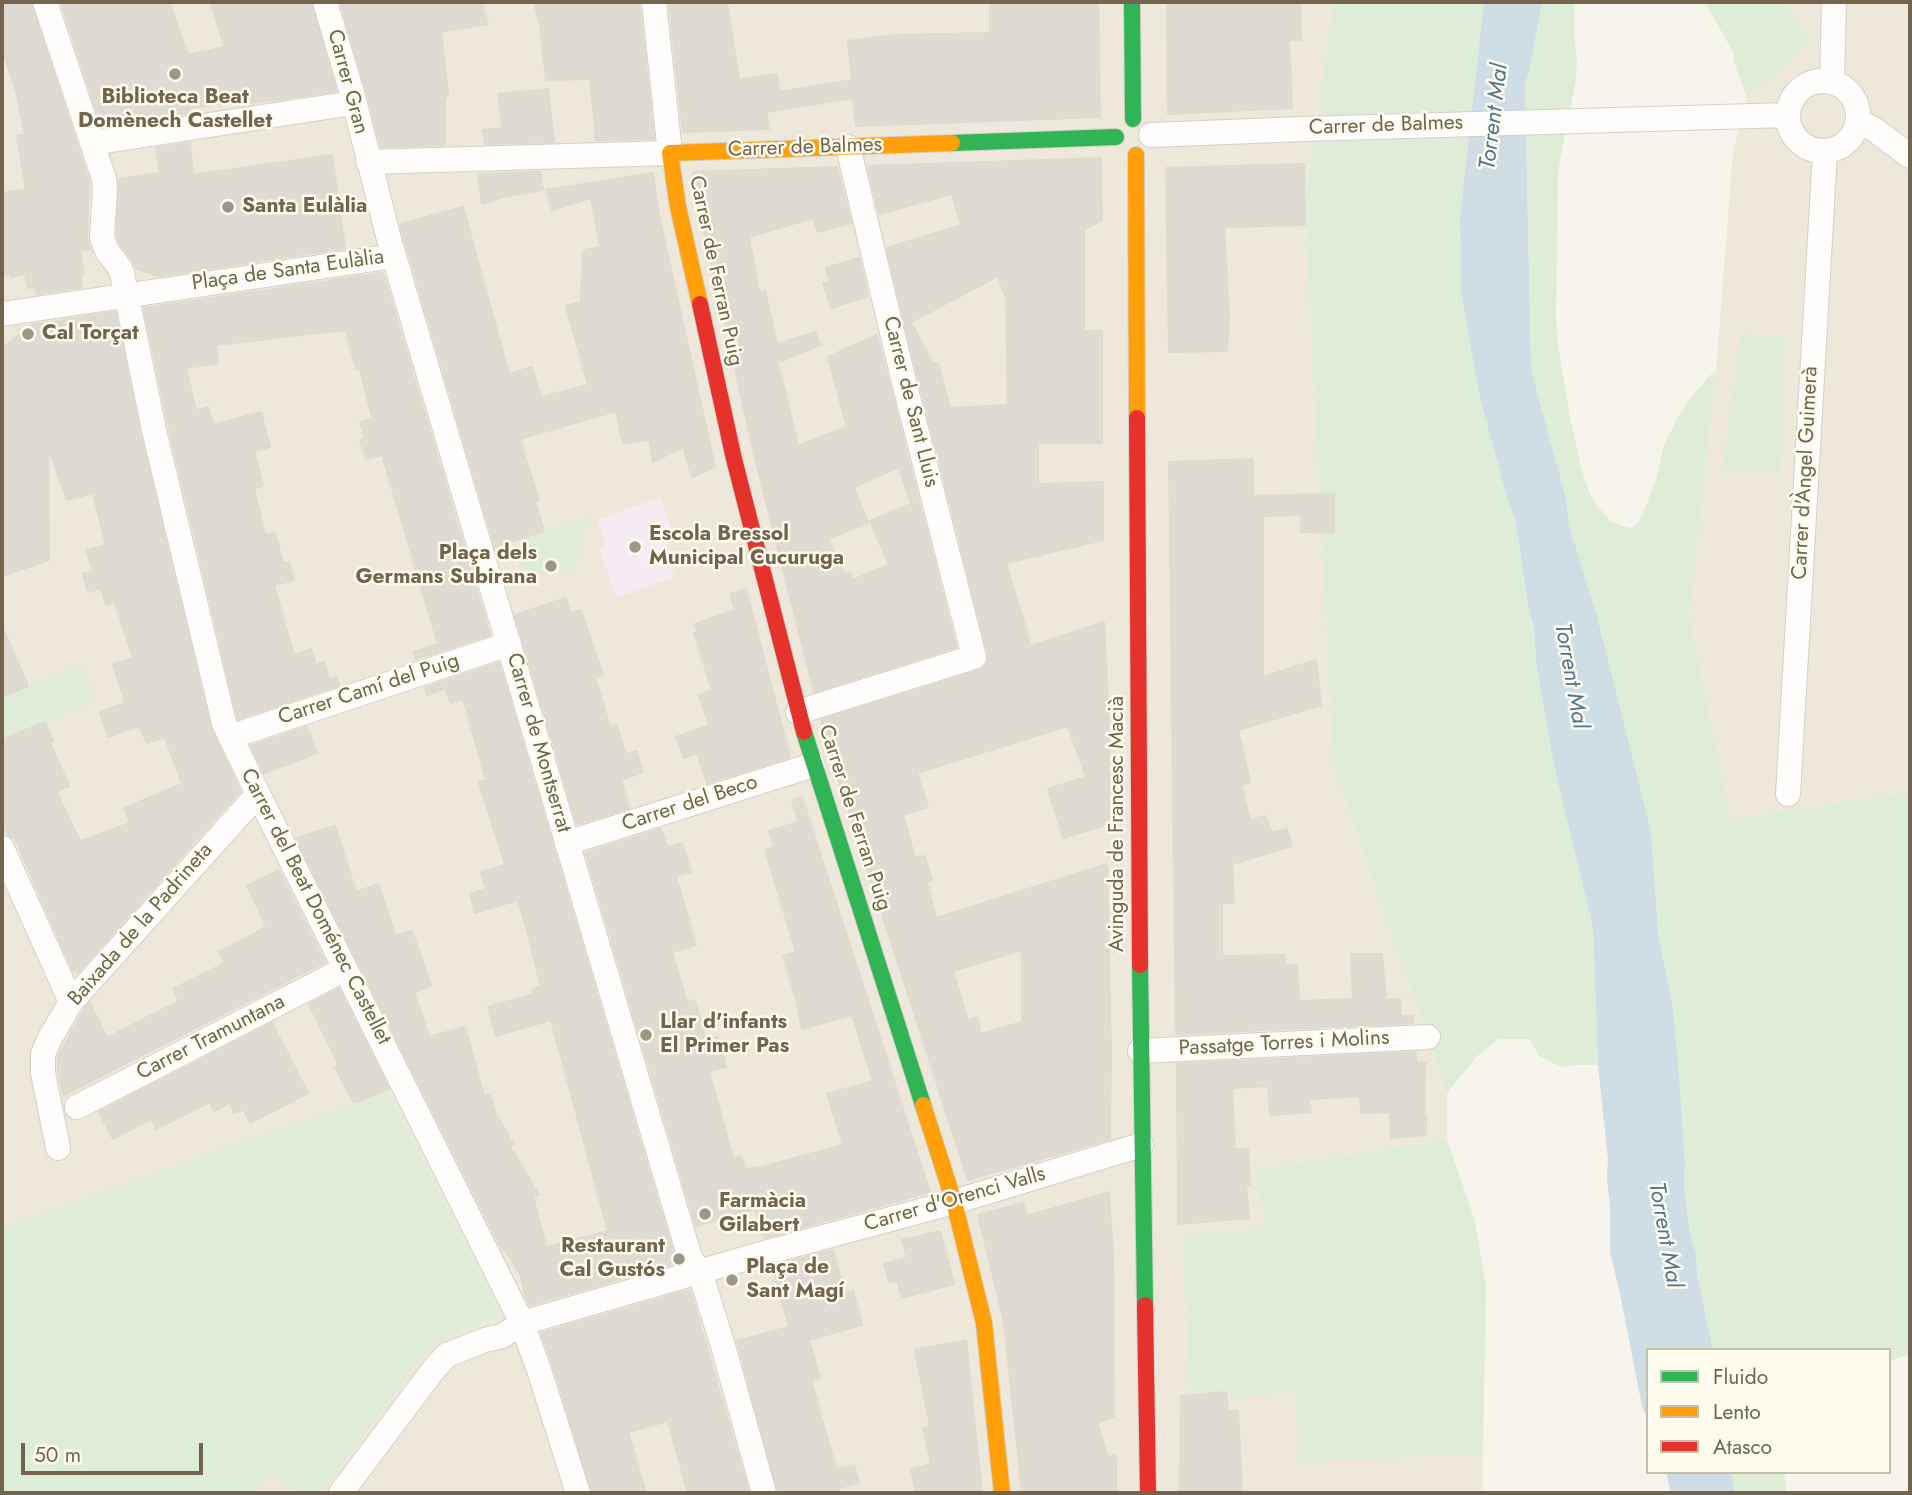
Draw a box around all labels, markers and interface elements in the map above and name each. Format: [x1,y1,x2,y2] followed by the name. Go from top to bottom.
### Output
[321,27,373,137] street label: Carrer Gran
[1475,62,1515,172] water label: Torrent Mal
[167,66,183,82] marker: Biblioteca Beat Domènech Castellet
[78,85,272,135] place label: Biblioteca Beat Domènech Castellet
[1308,111,1464,141] street label: Carrer de Balmes
[727,133,883,163] street label: Carrer de Balmes
[683,173,747,369] street label: Carrer de Ferran Puig
[242,194,367,220] place label: Santa Eulàlia
[220,199,236,215] marker: Santa Eulàlia
[190,245,386,297] street label: Plaça de Santa Eulàlia
[877,314,943,490] street label: Carrer de Sant Lluis
[42,321,139,347] place label: Cal Torçat
[20,326,36,342] marker: Cal Torçat
[1788,366,1824,580] street label: Carrer d'Àngel Guimerà
[649,522,844,572] place label: Escola Bressol Municipal Cucuruga
[627,539,643,555] marker: Escola Bressol Municipal Cucuruga
[355,541,537,591] place label: Plaça dels Germans Subirana
[543,558,559,574] marker: Plaça dels Germans Subirana
[1547,621,1593,731] water label: Torrent Mal
[275,649,463,731] street label: Carrer Camí del Puig
[500,650,576,836] street label: Carrer de Montserrat
[1105,696,1131,952] street label: Avinguda de Francesc Macià
[812,722,896,914] street label: Carrer de Ferran Puig
[234,765,396,1049] street label: Carrer del Beat Doménec Castellet
[619,770,761,838] street label: Carrer del Beco
[63,838,219,1012] street label: Baixada de la Padrineta
[133,990,289,1086] street label: Carrer Tramuntana
[660,1010,789,1060] place label: Llar d'infants El Primer Pas
[1178,1026,1390,1062] street label: Passatge Torres i Molins
[638,1027,654,1043] marker: Llar d'infants El Primer Pas
[861,1162,1049,1238] street label: Carrer d'Orenci Valls
[1641,1180,1687,1290] water label: Torrent Mal
[719,1189,806,1239] place label: Farmàcia Gilabert
[697,1206,713,1222] marker: Farmàcia Gilabert
[560,1234,665,1284] place label: Restaurant Cal Gustós
[671,1251,687,1267] marker: Restaurant Cal Gustós
[746,1255,844,1305] place label: Plaça de Sant Magí
[724,1272,740,1288] marker: Plaça de Sant Magí
[1646,1348,1891,1474] legend
[1713,1362,1768,1392] text: Fluido
[1713,1397,1761,1427] text: Lento
[24,1428,206,1472] scale bar
[1713,1432,1772,1462] text: Atasco
[34,1440,81,1470] text: 50 m

